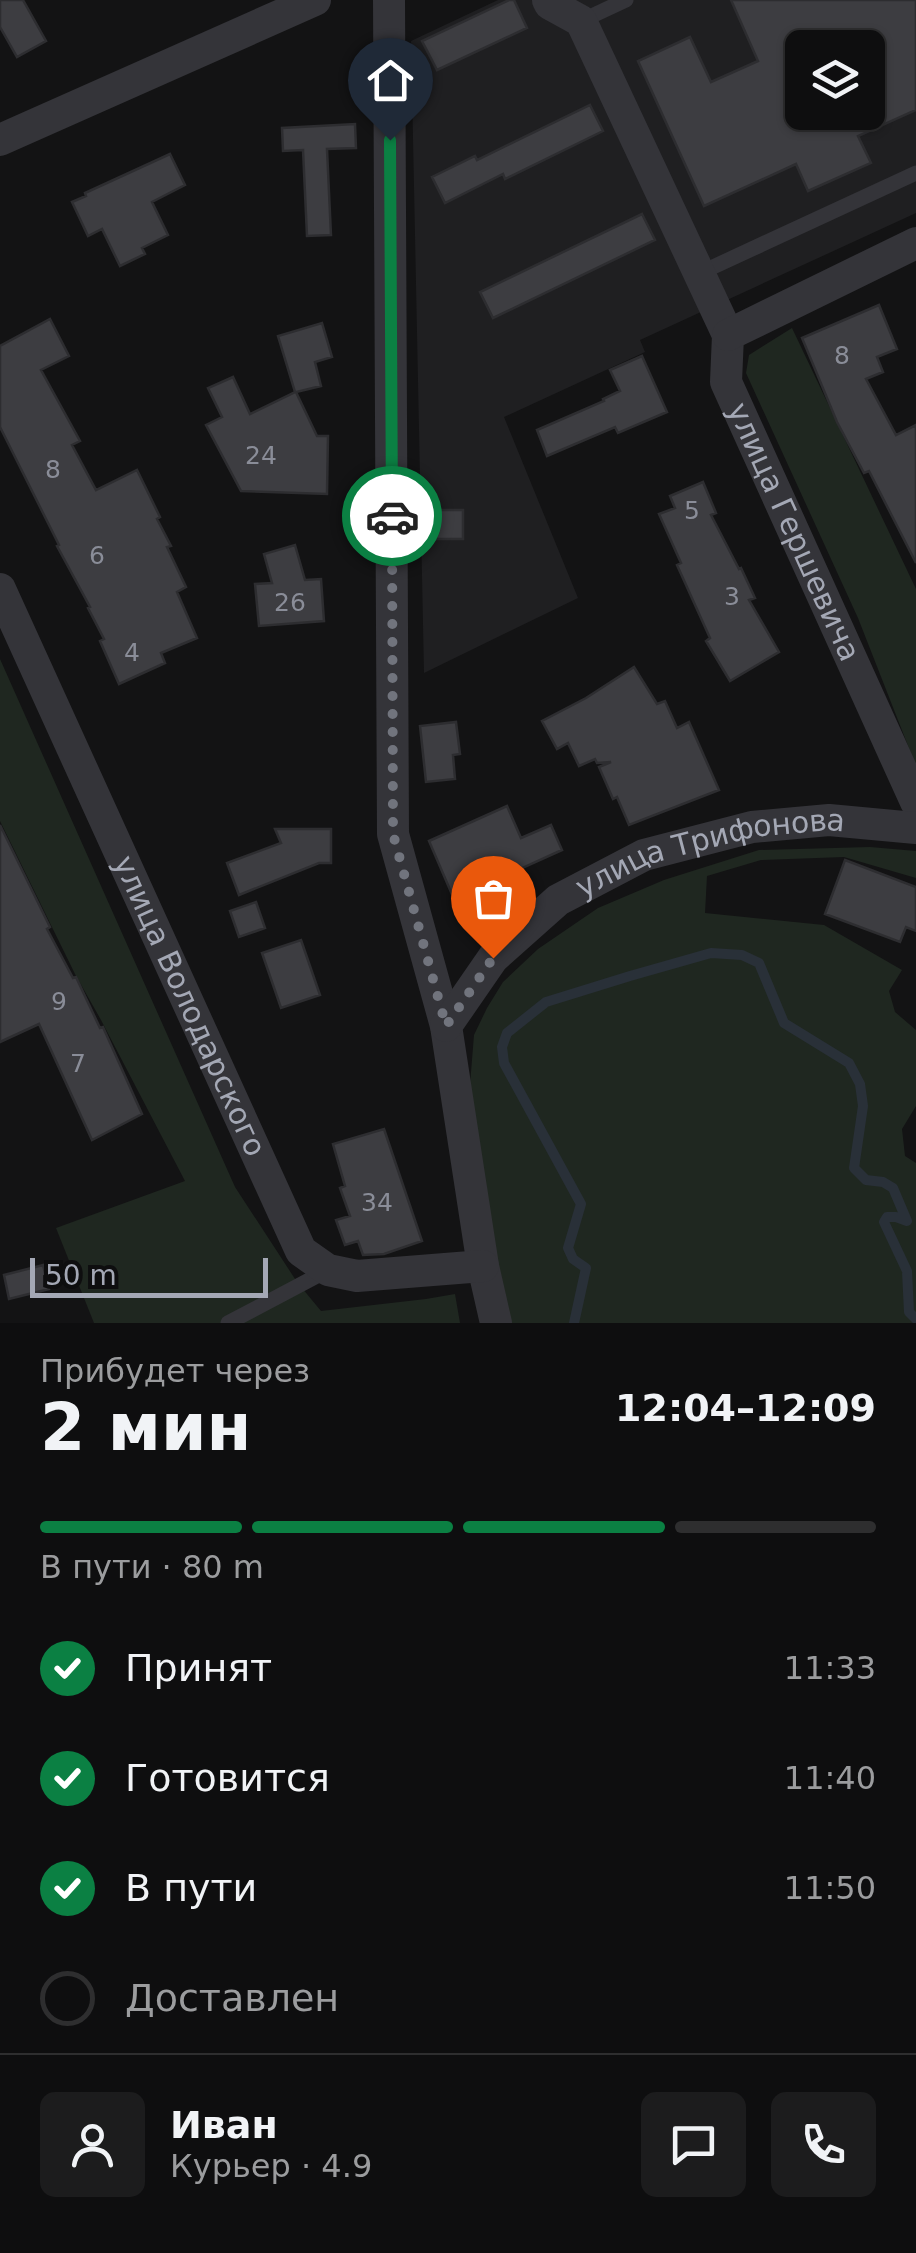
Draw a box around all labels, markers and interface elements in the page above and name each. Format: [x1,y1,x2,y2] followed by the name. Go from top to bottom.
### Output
[785,30,885,130] map controls
[785,30,885,130] button: layers
[348,38,433,141] pin
[363,53,418,108] icon: home
[834,341,850,370] house number: 8
[721,397,868,666] street label: улица Гершевича
[245,441,277,470] house number: 24
[45,455,61,484] house number: 8
[342,466,442,566] courier
[365,489,420,544] icon: car
[684,496,700,525] house number: 5
[89,541,105,570] house number: 6
[724,582,740,611] house number: 3
[274,588,306,617] house number: 26
[124,638,140,667] house number: 4
[569,802,847,905] street label: улица Трифонова
[107,850,274,1162] street label: улица Володарского
[451,856,536,959] pin
[466,871,521,926] icon: bag
[51,987,67,1016] house number: 9
[70,1049,86,1078] house number: 7
[361,1188,393,1217] house number: 34
[30,1253,268,1298] scale bar
[45,1259,117,1292] text: 50 m
[40,1352,310,1390] text: Прибудет через
[615,1386,876,1430] text: 12:04–12:09
[40,1390,251,1465] text: 2 мин
[40,1548,264,1586] text: В пути · 80 m
[40,1641,95,1696] icon: check
[125,1646,272,1690] text: Принят
[784,1649,876,1687] text: 11:33
[40,1751,95,1806] icon: check
[125,1756,330,1800] text: Готовится
[784,1759,876,1797] text: 11:40
[40,1861,95,1916] icon: check
[125,1866,257,1910] text: В пути
[784,1869,876,1907] text: 11:50
[125,1976,339,2020] text: Доставлен
[40,2092,145,2197] button: person
[641,2092,746,2197] button: chat
[771,2092,876,2197] button: phone
[170,2103,278,2147] text: Иван
[170,2147,372,2185] text: Курьер · 4.9

